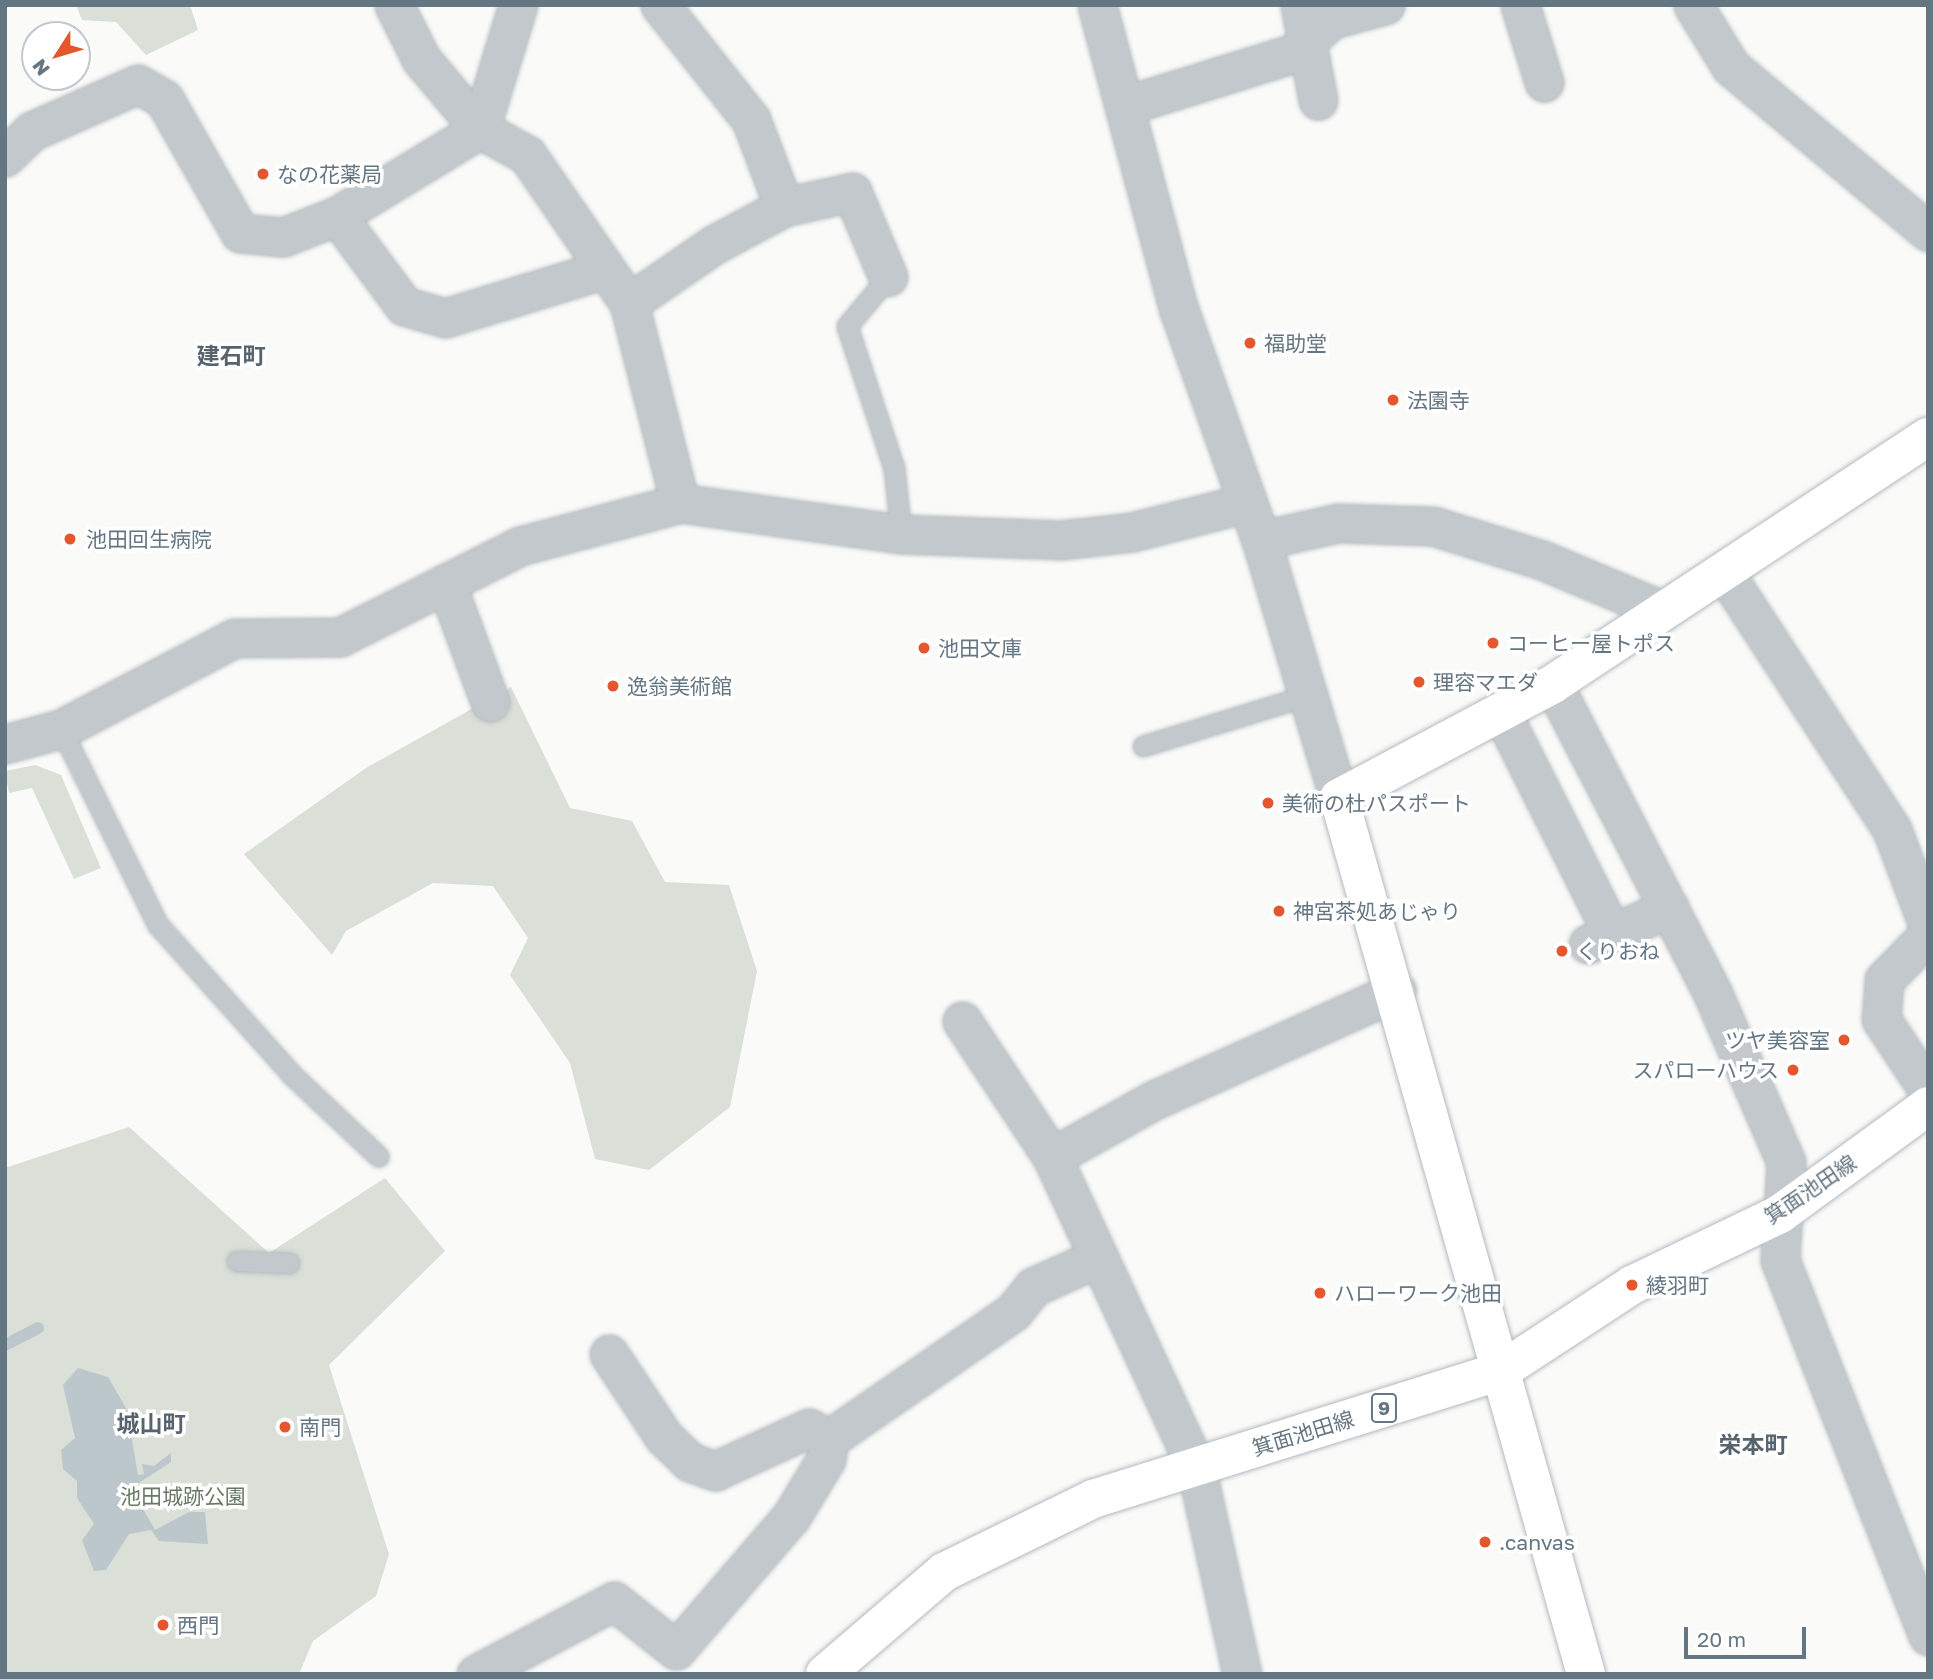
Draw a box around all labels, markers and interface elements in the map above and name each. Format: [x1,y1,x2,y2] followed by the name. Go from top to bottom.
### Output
[21,21,91,91] north arrow
[27,55,54,80] text: N
[277,161,382,187] place label: なの花薬局
[255,166,271,182] marker: なの花薬局
[1264,330,1327,356] place label: 福助堂
[1242,335,1258,351] marker: 福助堂
[197,341,265,369] district label: 建石町
[1407,387,1470,413] place label: 法園寺
[1385,392,1401,408] marker: 法園寺
[86,526,212,552] place label: 池田回生病院
[60,529,80,549] marker: 池田回生病院
[1507,630,1675,656] place label: コーヒー屋トポス
[938,635,1022,661] place label: 池田文庫
[1485,635,1501,651] marker: コーヒー屋トポス
[916,640,932,656] marker: 池田文庫
[1433,669,1538,695] place label: 理容マエダ
[627,673,732,699] place label: 逸翁美術館
[1411,674,1427,690] marker: 理容マエダ
[605,678,621,694] marker: 逸翁美術館
[1282,790,1471,816] place label: 美術の杜パスポート
[1260,795,1276,811] marker: 美術の杜パスポート
[1293,898,1461,924] place label: 神宮茶処あじゃり
[1271,903,1287,919] marker: 神宮茶処あじゃり
[1576,938,1660,964] place label: くりおね
[1554,943,1570,959] marker: くりおね
[1725,1027,1830,1053] place label: ツヤ美容室
[1836,1032,1852,1048] marker: ツヤ美容室
[1632,1057,1779,1083] place label: スパローハウス
[1785,1062,1801,1078] marker: スパローハウス
[1759,1149,1861,1229] street label: 箕面池田線
[1646,1272,1709,1298] place label: 綾羽町
[1624,1277,1640,1293] marker: 綾羽町
[1334,1280,1502,1306] place label: ハローワーク池田
[1312,1285,1328,1301] marker: ハローワーク池田
[1370,1392,1398,1424] road number: 9
[1249,1406,1357,1460] street label: 箕面池田線
[117,1409,185,1437] district label: 城山町
[299,1414,341,1440] place label: 南門
[277,1419,293,1435] marker: 南門
[1719,1430,1787,1458] district label: 栄本町
[120,1483,246,1509] park label: 池田城跡公園
[1499,1529,1575,1555] place label: .canvas
[1477,1534,1493,1550] marker: .canvas
[177,1612,219,1638] place label: 西門
[1688,1612,1811,1656] scale bar
[155,1617,171,1633] marker: 西門
[1697,1626,1746,1652] text: 20 m

